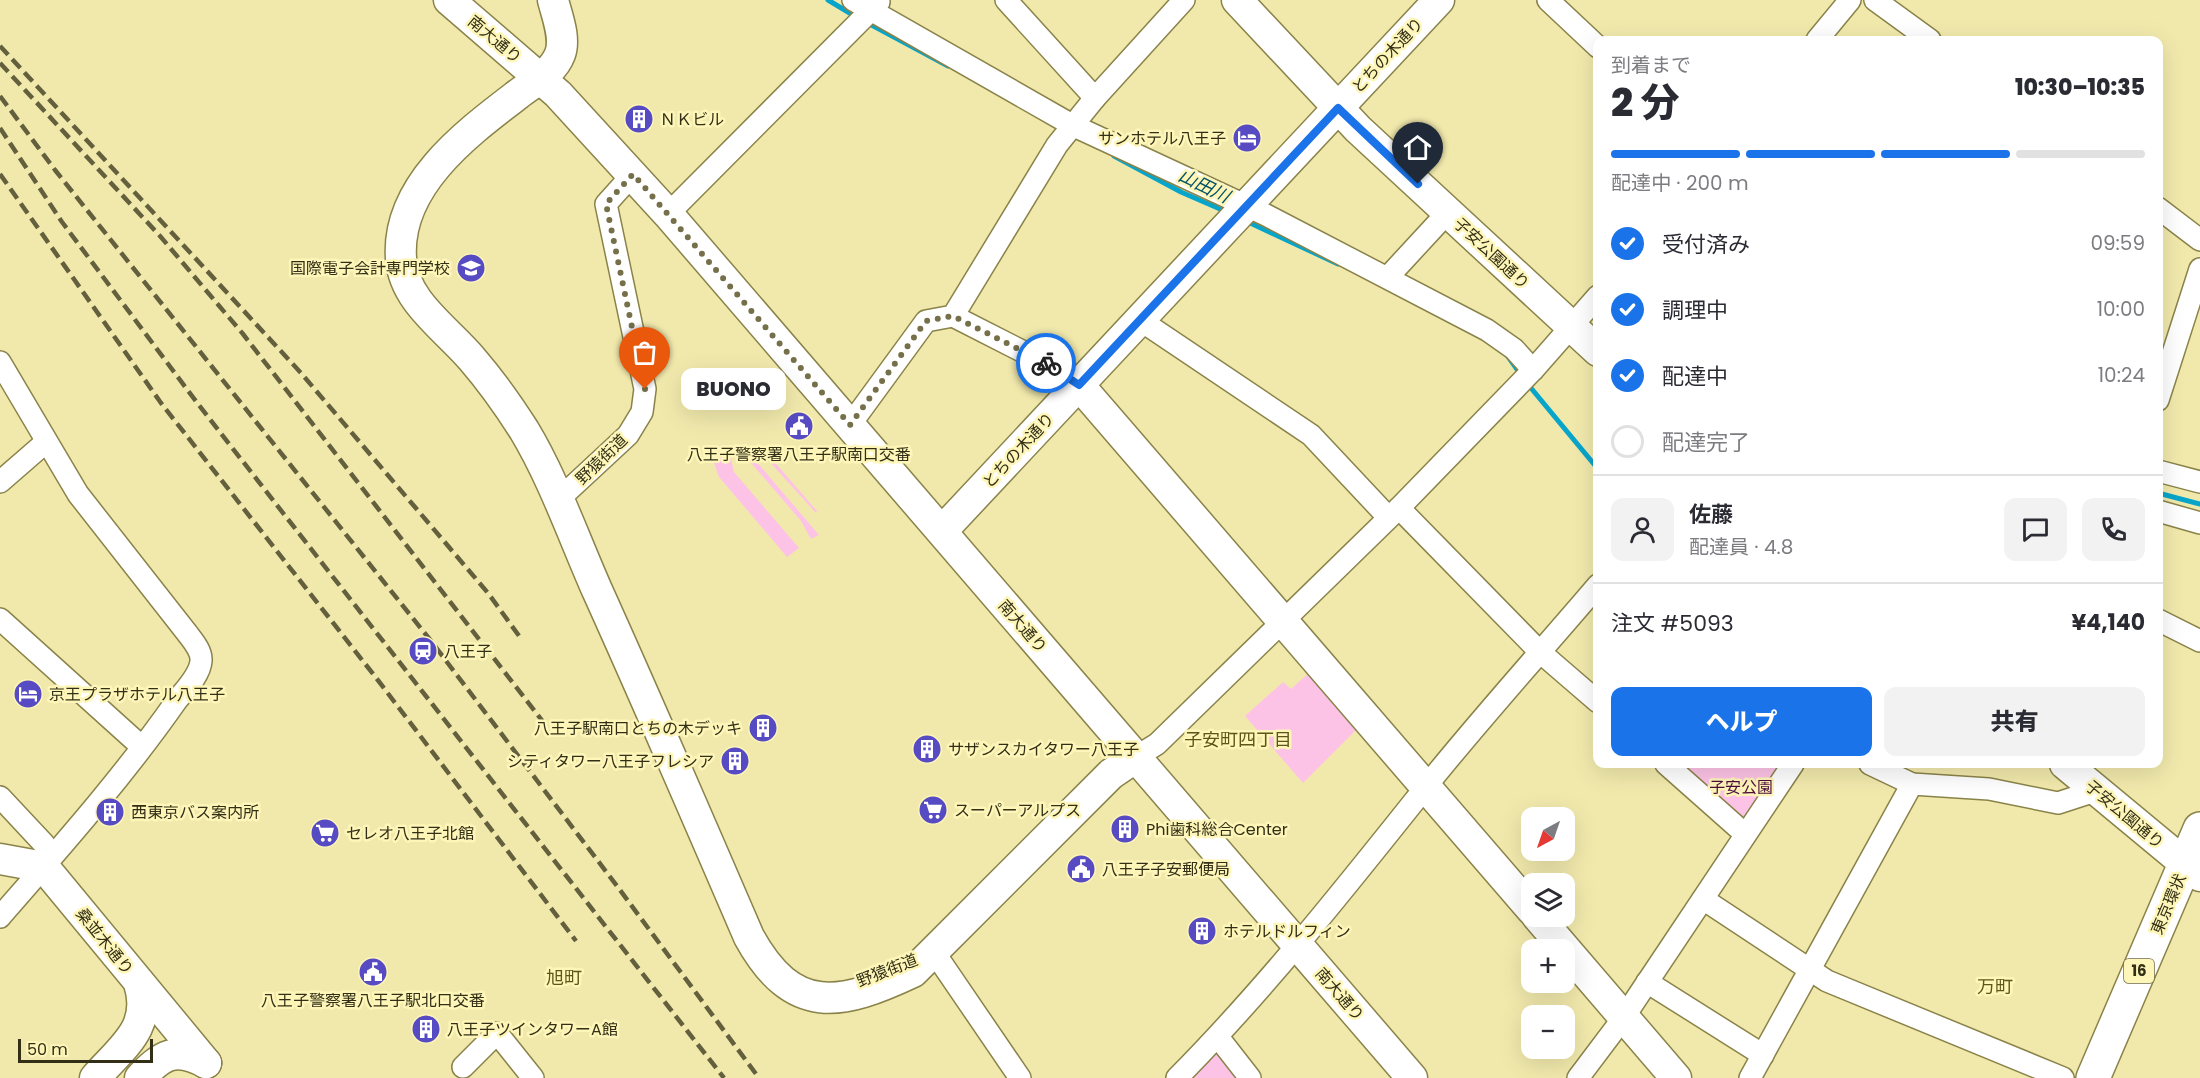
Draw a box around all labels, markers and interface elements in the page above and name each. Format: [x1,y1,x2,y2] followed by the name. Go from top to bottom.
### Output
[463,10,527,69] street label: 南大通り
[1346,12,1429,98] street label: とちの木通り
[1611,51,1691,79] text: 到着まで
[2015,72,2145,103] text: 10:30–10:35
[1611,75,1680,130] text: 2 分
[623,103,655,135] building icon: ＮＫビル
[660,108,724,131] place label: ＮＫビル
[1231,122,1263,154] hotel icon: サンホテル八王子
[1392,122,1443,184] pin
[1098,127,1226,150] place label: サンホテル八王子
[1401,131,1434,164] icon: home
[1174,162,1236,209] water label: 山田川
[1611,169,1748,197] text: 配達中 · 200 m
[1449,212,1535,295] street label: 子安公園通り
[1611,227,1644,260] icon: check
[1662,229,1750,260] text: 受付済み
[2090,229,2145,257] text: 09:59
[455,252,487,284] school or university icon: 国際電子会計専門学校
[290,257,450,280] place label: 国際電子会計専門学校
[1611,293,1644,326] icon: check
[1662,295,1728,326] text: 調理中
[2097,295,2145,323] text: 10:00
[619,327,670,389] pin
[1016,333,1076,393] courier
[628,336,661,369] icon: bag
[1030,347,1063,380] icon: bike
[1611,359,1644,392] icon: check
[1662,361,1728,392] text: 配達中
[2098,361,2145,389] text: 10:24
[681,368,786,410] callout: BUONO
[696,375,771,403] text: BUONO
[977,407,1060,493] street label: とちの木通り
[783,410,815,442] public building icon: 八王子警察署八王子駅南口交番
[1662,427,1750,458] text: 配達完了
[570,429,632,490] street label: 野猿街道
[687,443,911,466] place label: 八王子警察署八王子駅南口交番
[1611,498,1674,561] button: person
[2004,498,2067,561] button: chat
[2082,498,2145,561] button: phone
[1689,499,1733,530] text: 佐藤
[1689,533,1793,561] text: 配達員 · 4.8
[993,595,1052,658] street label: 南大通り
[2072,607,2145,638] text: ¥4,140
[1611,608,1734,639] text: 注文 #5093
[407,635,439,667] station icon: 八王子
[444,640,492,663] place label: 八王子
[12,678,44,710] hotel icon: 京王プラザホテル八王子
[49,683,225,706] place label: 京王プラザホテル八王子
[1611,687,1872,756] button: ヘルプ
[1884,687,2145,756] button: 共有
[747,712,779,744] building icon: 八王子駅南口とちの木デッキ
[534,717,742,740] place label: 八王子駅南口とちの木デッキ
[1184,727,1292,752] district label: 子安町四丁目
[911,733,943,765] building icon: サザンスカイタワー八王子
[948,738,1139,761] place label: サザンスカイタワー八王子
[719,745,751,777] building icon: シティタワー八王子フレシア
[507,750,714,773] place label: シティタワー八王子フレシア
[2081,775,2169,854] street label: 子安公園通り
[1709,776,1773,799] park label: 子安公園
[917,794,949,826] supermarket icon: スーパーアルプス
[94,796,126,828] building icon: 西東京バス案内所
[954,799,1081,822] place label: スーパーアルプス
[131,801,259,824] place label: 西東京バス案内所
[1521,807,1575,861] north arrow
[1521,807,1575,1059] map controls
[1109,813,1141,845] building icon: Phi歯科総合Center
[309,817,341,849] supermarket icon: セレオ八王子北館
[1146,818,1288,841] place label: Phi歯科総合Center
[346,822,474,845] place label: セレオ八王子北館
[1065,853,1097,885] public building icon: 八王子子安郵便局
[1102,858,1230,881] place label: 八王子子安郵便局
[2145,870,2192,938] street label: 東京環状
[1521,873,1575,927] button: layers
[70,903,139,980] street label: 桑並木通り
[1186,915,1218,947] building icon: ホテルドルフィン
[1223,920,1351,943] place label: ホテルドルフィン
[1521,939,1575,993] button: +
[853,948,921,993] street label: 野猿街道
[357,956,389,988] public building icon: 八王子警察署八王子駅北口交番
[2124,959,2154,983] road number: 16
[1310,963,1369,1026] street label: 南大通り
[546,965,582,990] district label: 旭町
[1977,974,2013,999] district label: 万町
[261,989,485,1012] place label: 八王子警察署八王子駅北口交番
[1521,1005,1575,1059] button: −
[410,1013,442,1045] building icon: 八王子ツインタワーA館
[447,1018,618,1041] place label: 八王子ツインタワーA館
[18,1036,153,1064] scale bar
[27,1038,68,1061] text: 50 m

